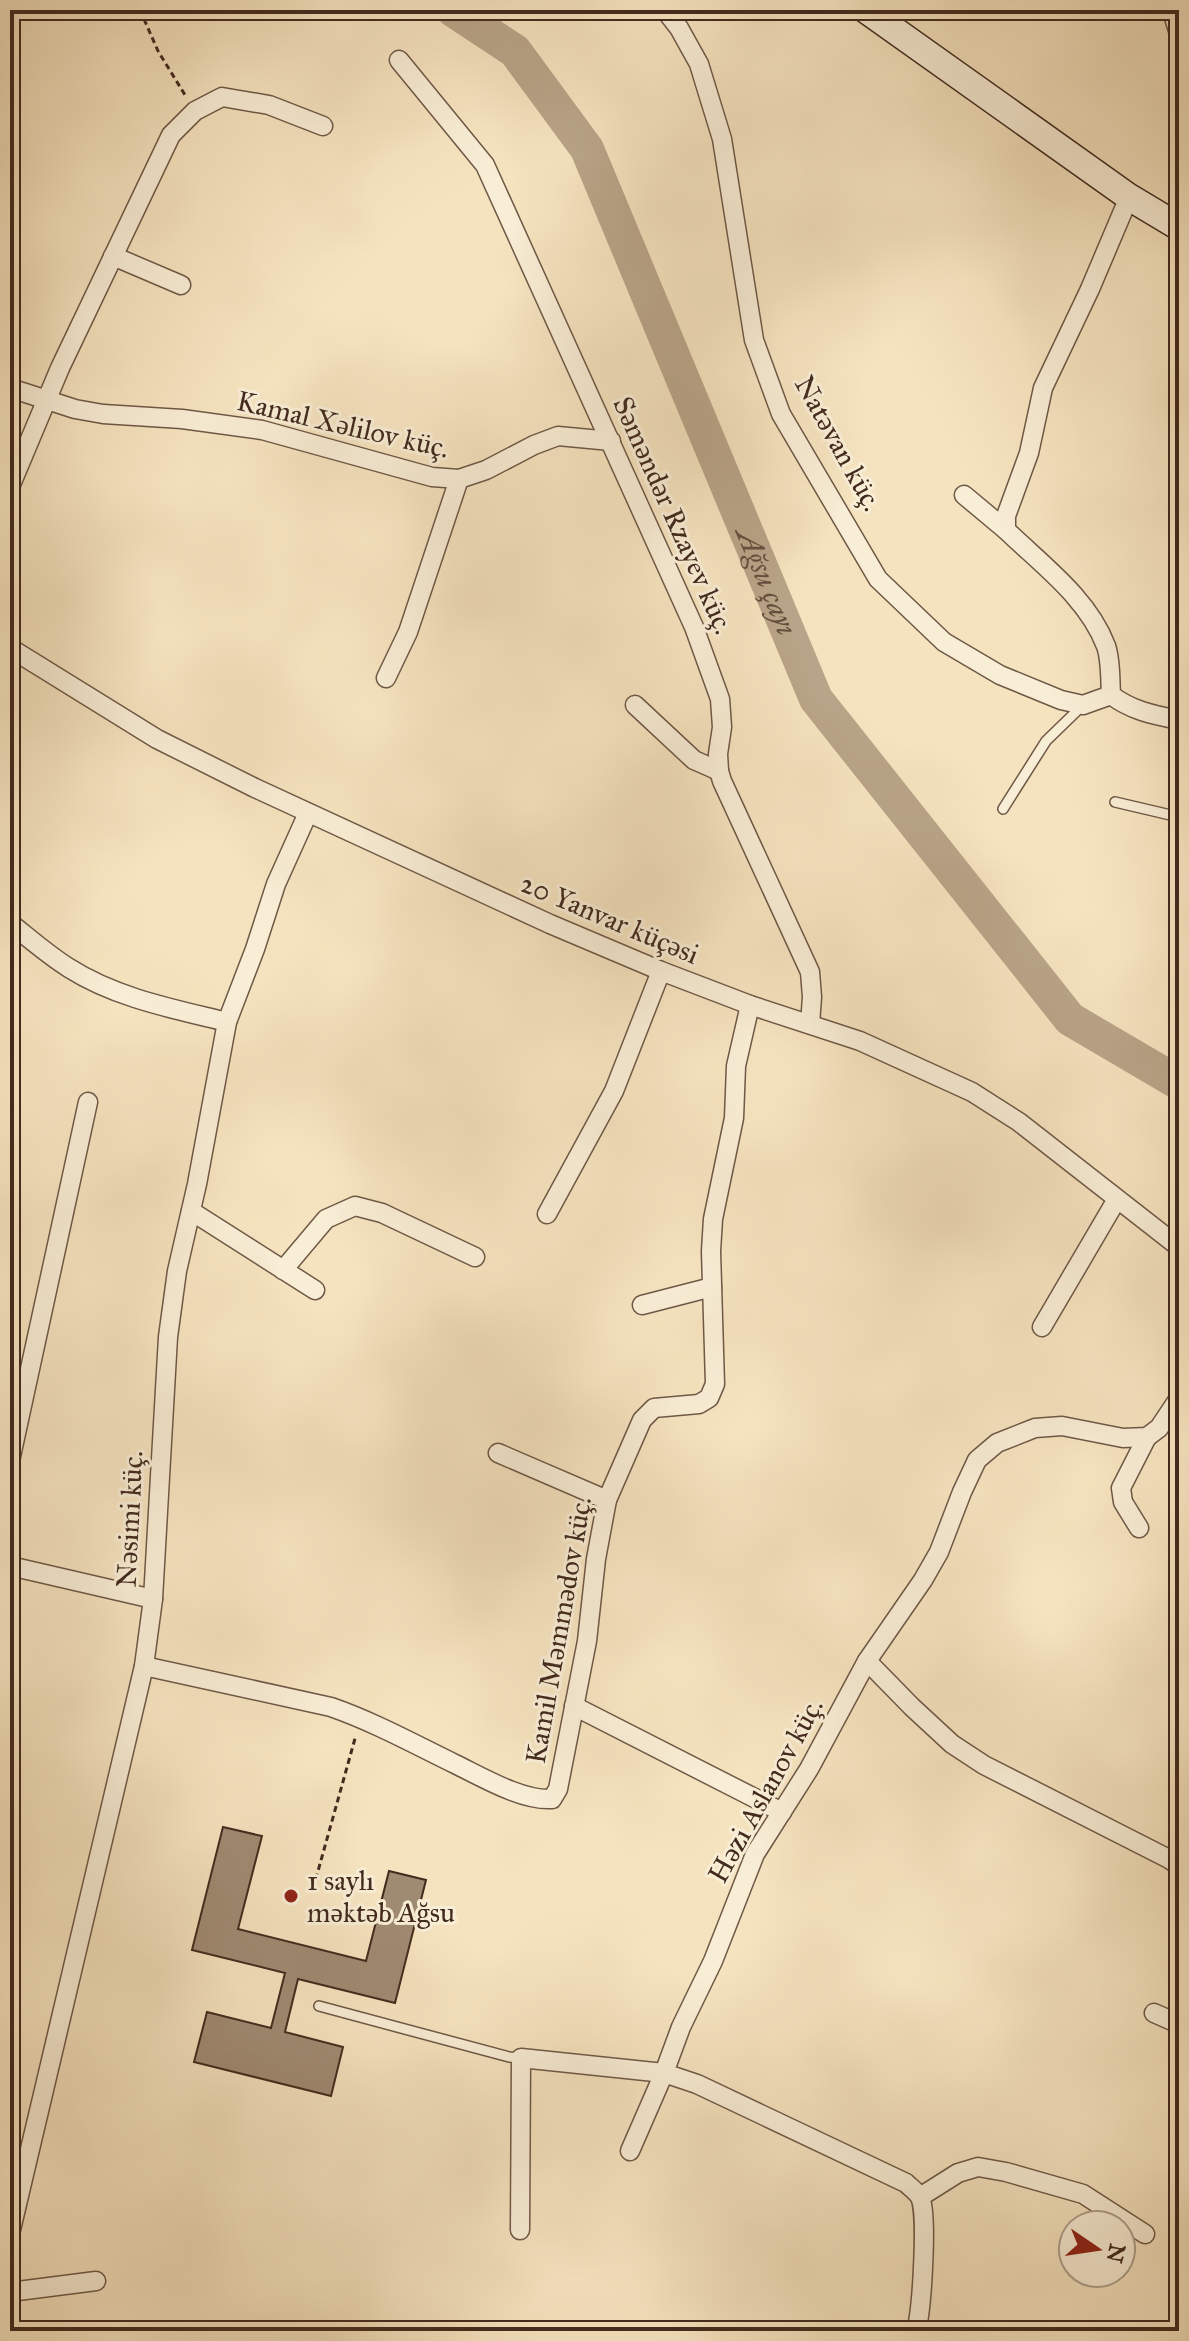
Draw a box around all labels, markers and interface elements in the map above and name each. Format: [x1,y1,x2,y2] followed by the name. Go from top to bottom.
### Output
[787,370,890,517] street label: Natəvan küç.
[233,383,452,466] street label: Kamal Xəlilov küç.
[605,391,742,639] street label: Səməndər Rzayev küç.
[727,519,805,641] water label: Ağsu çayı
[515,865,705,972] street label: 20 Yanvar küçəsi
[108,1450,151,1588] street label: Nəsimi küç.
[518,1494,599,1766] street label: Kamil Məmmədov küç.
[700,1692,831,1889] street label: Həzi Aslanov küç.
[307,1863,455,1930] place label: 1 saylı məktəb Ağsu
[282,1887,300,1905] marker: 1 saylı məktəb Ağsu
[1057,2209,1137,2289] north arrow
[1101,2241,1131,2266] text: N

